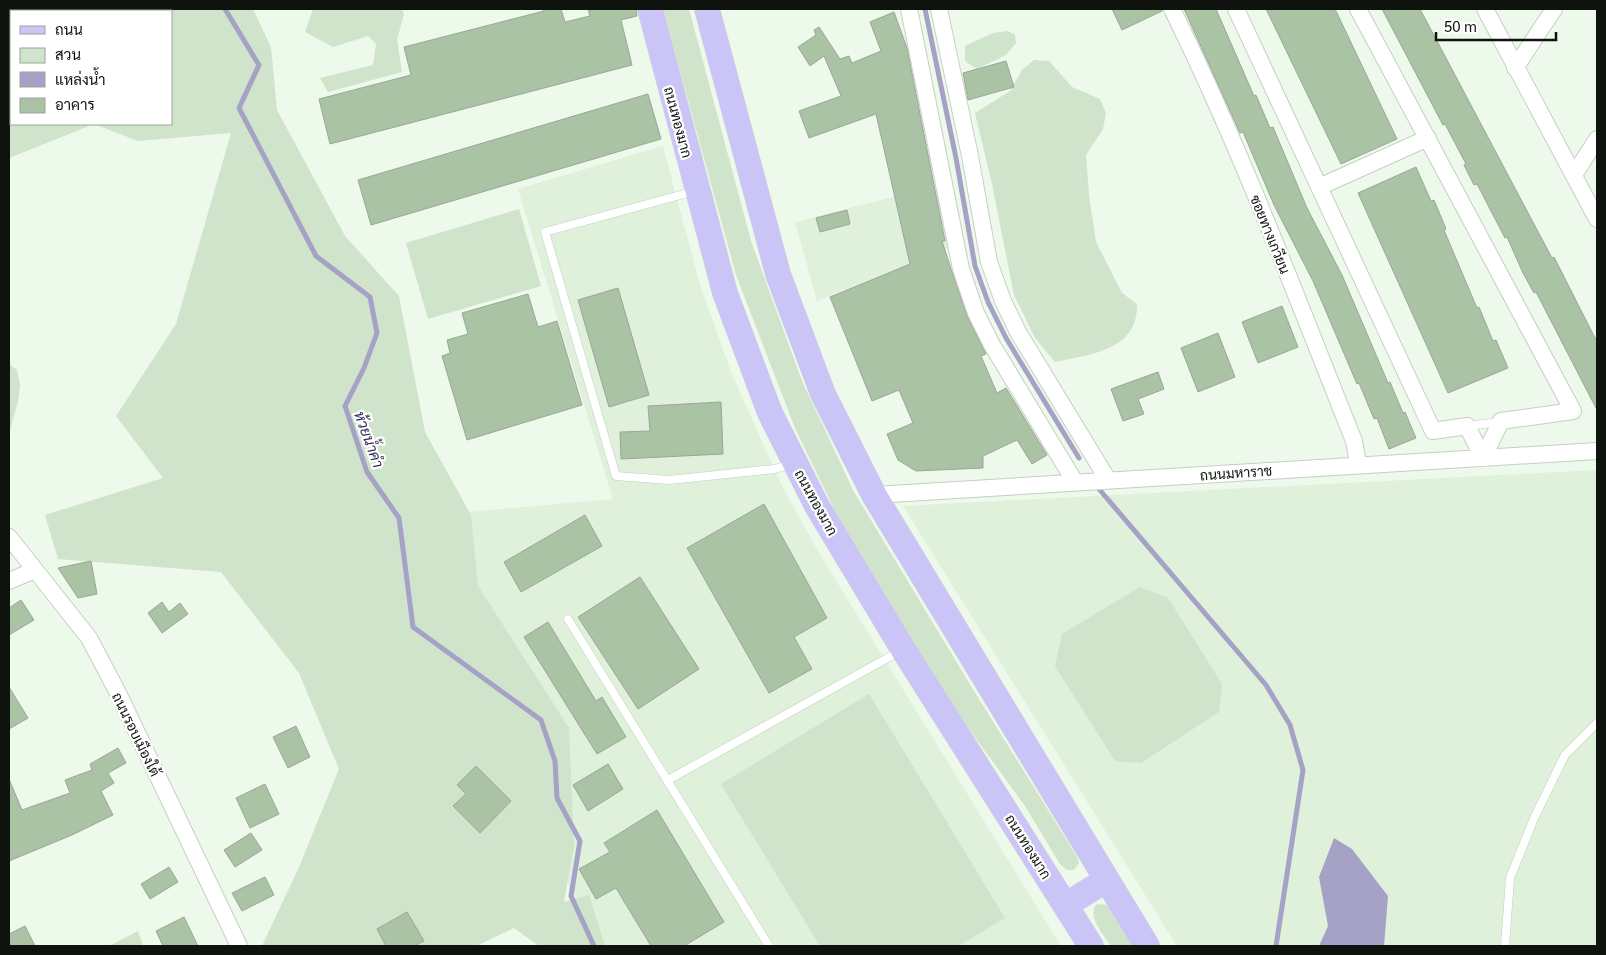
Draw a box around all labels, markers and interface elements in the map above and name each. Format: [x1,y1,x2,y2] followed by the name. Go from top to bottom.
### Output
[10,10,172,125] legend
[1436,10,1556,42] scale bar
[1444,16,1477,35] text: 50 m
[55,19,83,38] text: ถนน
[55,44,81,63] text: สวน
[55,67,106,88] text: แหล่งน้ำ
[661,84,697,160] street label: ถนนทองมาก
[55,94,95,113] text: อาคาร
[1247,192,1295,276] street label: ซอยทางเกวียน
[351,407,391,470] water label: ห้วยน้ำคำ
[1199,460,1273,484] street label: ถนนมหาราช
[791,466,843,538] street label: ถนนทองมาก
[109,689,165,780] street label: ถนนรอบเมืองใต้
[1002,810,1056,882] street label: ถนนทองมาก

